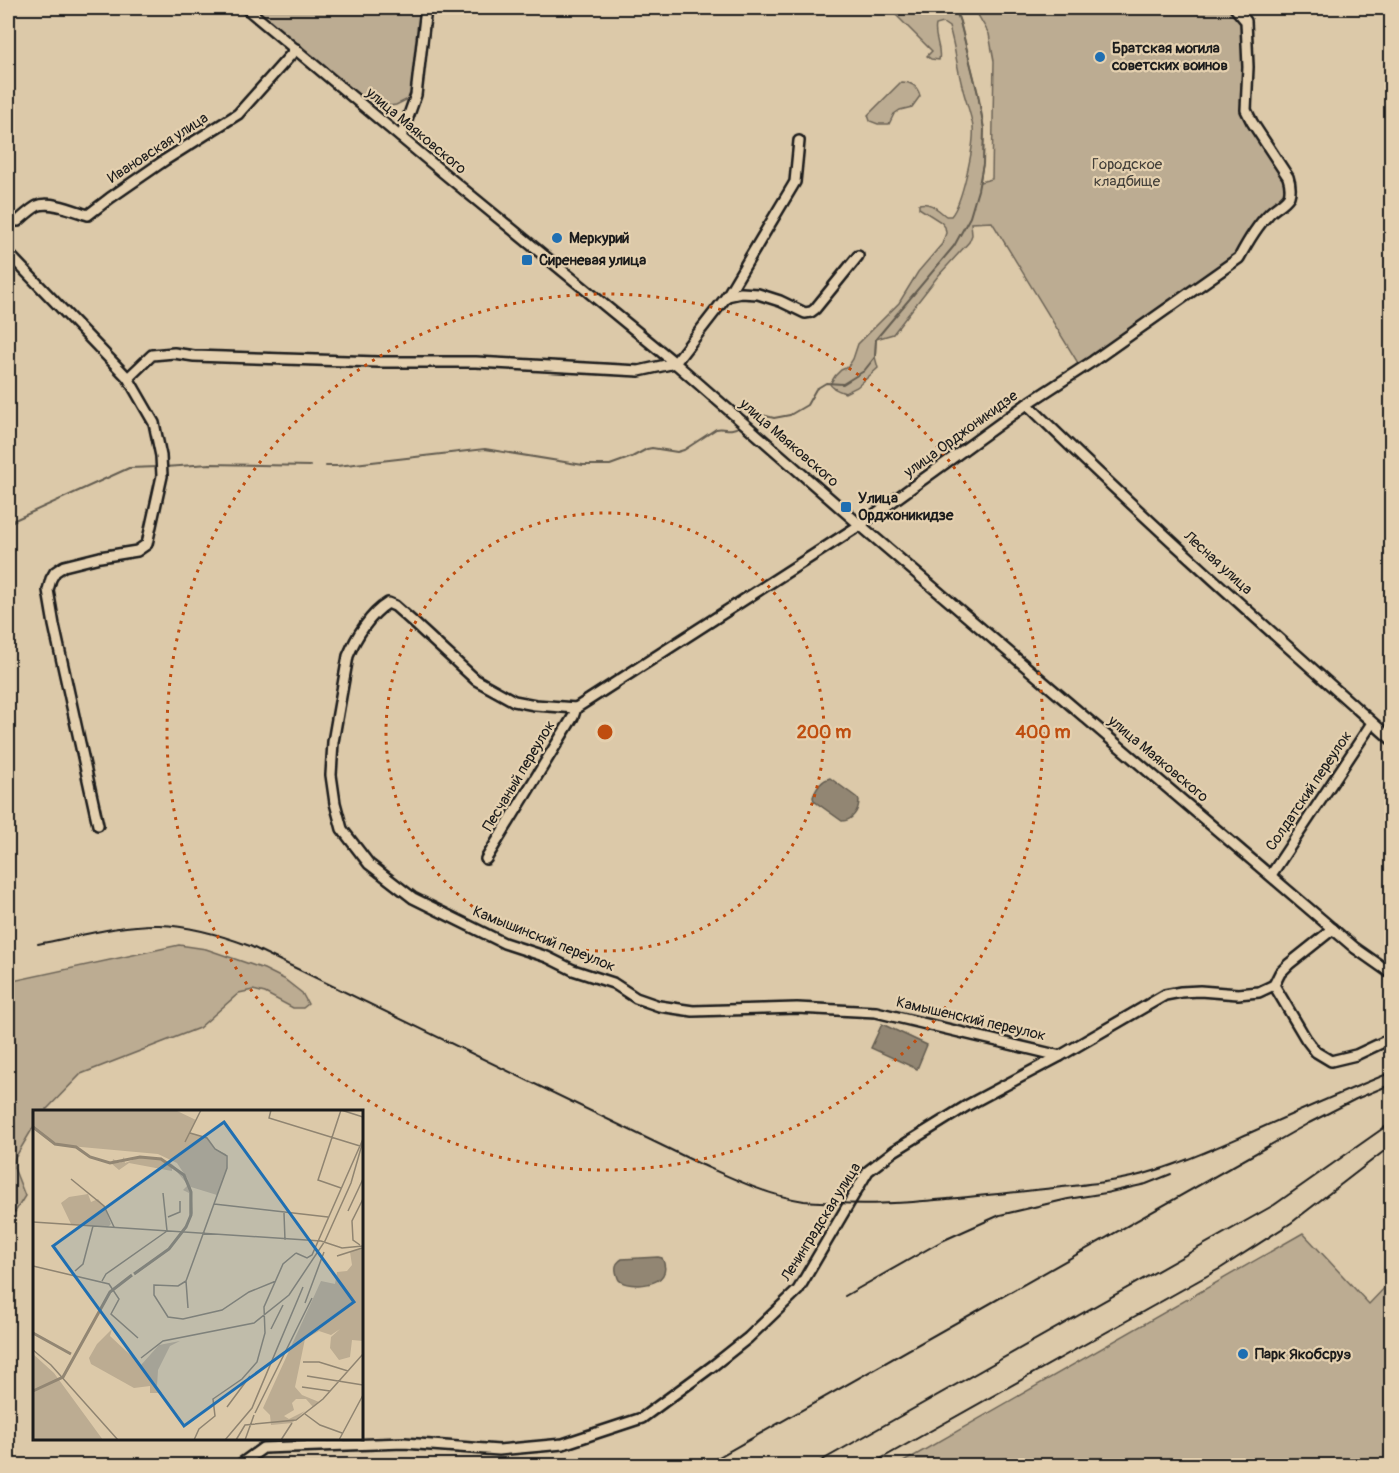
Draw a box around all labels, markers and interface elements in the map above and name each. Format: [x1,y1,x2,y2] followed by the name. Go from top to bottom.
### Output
[1111,39,1228,75] place label: Братская могила советских воинов
[1093,50,1107,64] marker: Братская могила советских воинов
[361,83,470,179] street label: улица Маяковского
[104,108,212,188] street label: Ивановская улица
[1092,155,1163,191] park label: Городское кладбище
[569,229,629,248] place label: Меркурий
[550,231,564,245] marker: Меркурий
[539,251,646,270] place label: Сиреневая улица
[520,253,534,267] marker: Сиреневая улица
[900,386,1022,482] street label: улица Орджоникидзе
[735,394,842,491] street label: улица Маяковского
[858,489,954,525] place label: Улица Орджоникидзе
[839,500,853,514] marker: Улица Орджоникидзе
[1179,526,1256,599] street label: Лесная улица
[1103,711,1212,807] street label: улица Маяковского
[478,717,560,835] street label: Песчаный переулок
[797,721,851,744] text: 200 m
[1016,721,1070,744] text: 400 m
[595,722,615,742] centre of rings
[1262,727,1356,855] street label: Солдатский переулок
[470,902,618,976] street label: Камышинский переулок
[894,993,1048,1045] street label: Камышенский переулок
[33,1110,363,1440] inset map
[776,1159,865,1286] street label: Ленинградская улица
[1255,1345,1351,1364] place label: Парк Якобсруэ
[1236,1347,1250,1361] marker: Парк Якобсруэ

